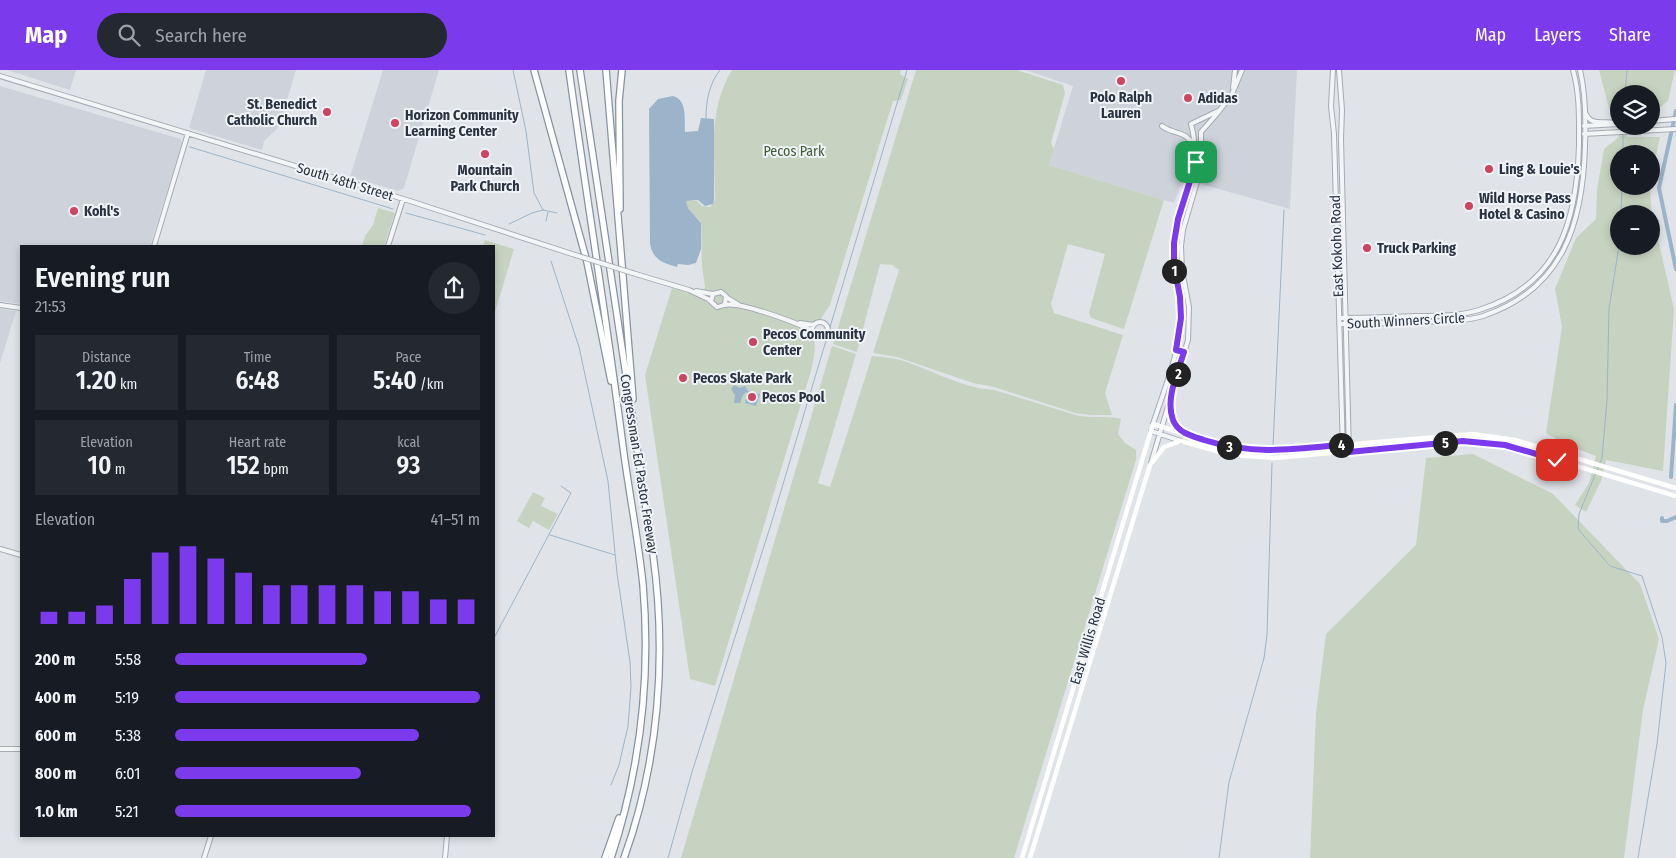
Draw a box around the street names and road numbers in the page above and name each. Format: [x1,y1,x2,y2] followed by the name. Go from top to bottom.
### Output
[295,159,396,205] street label: South 48th Street
[1327,195,1347,297] street label: East Kokoho Road
[1347,309,1466,333] street label: South Winners Circle
[616,373,662,556] street label: Congressman Ed Pastor Freeway
[1067,595,1109,687] street label: East Willis Road

